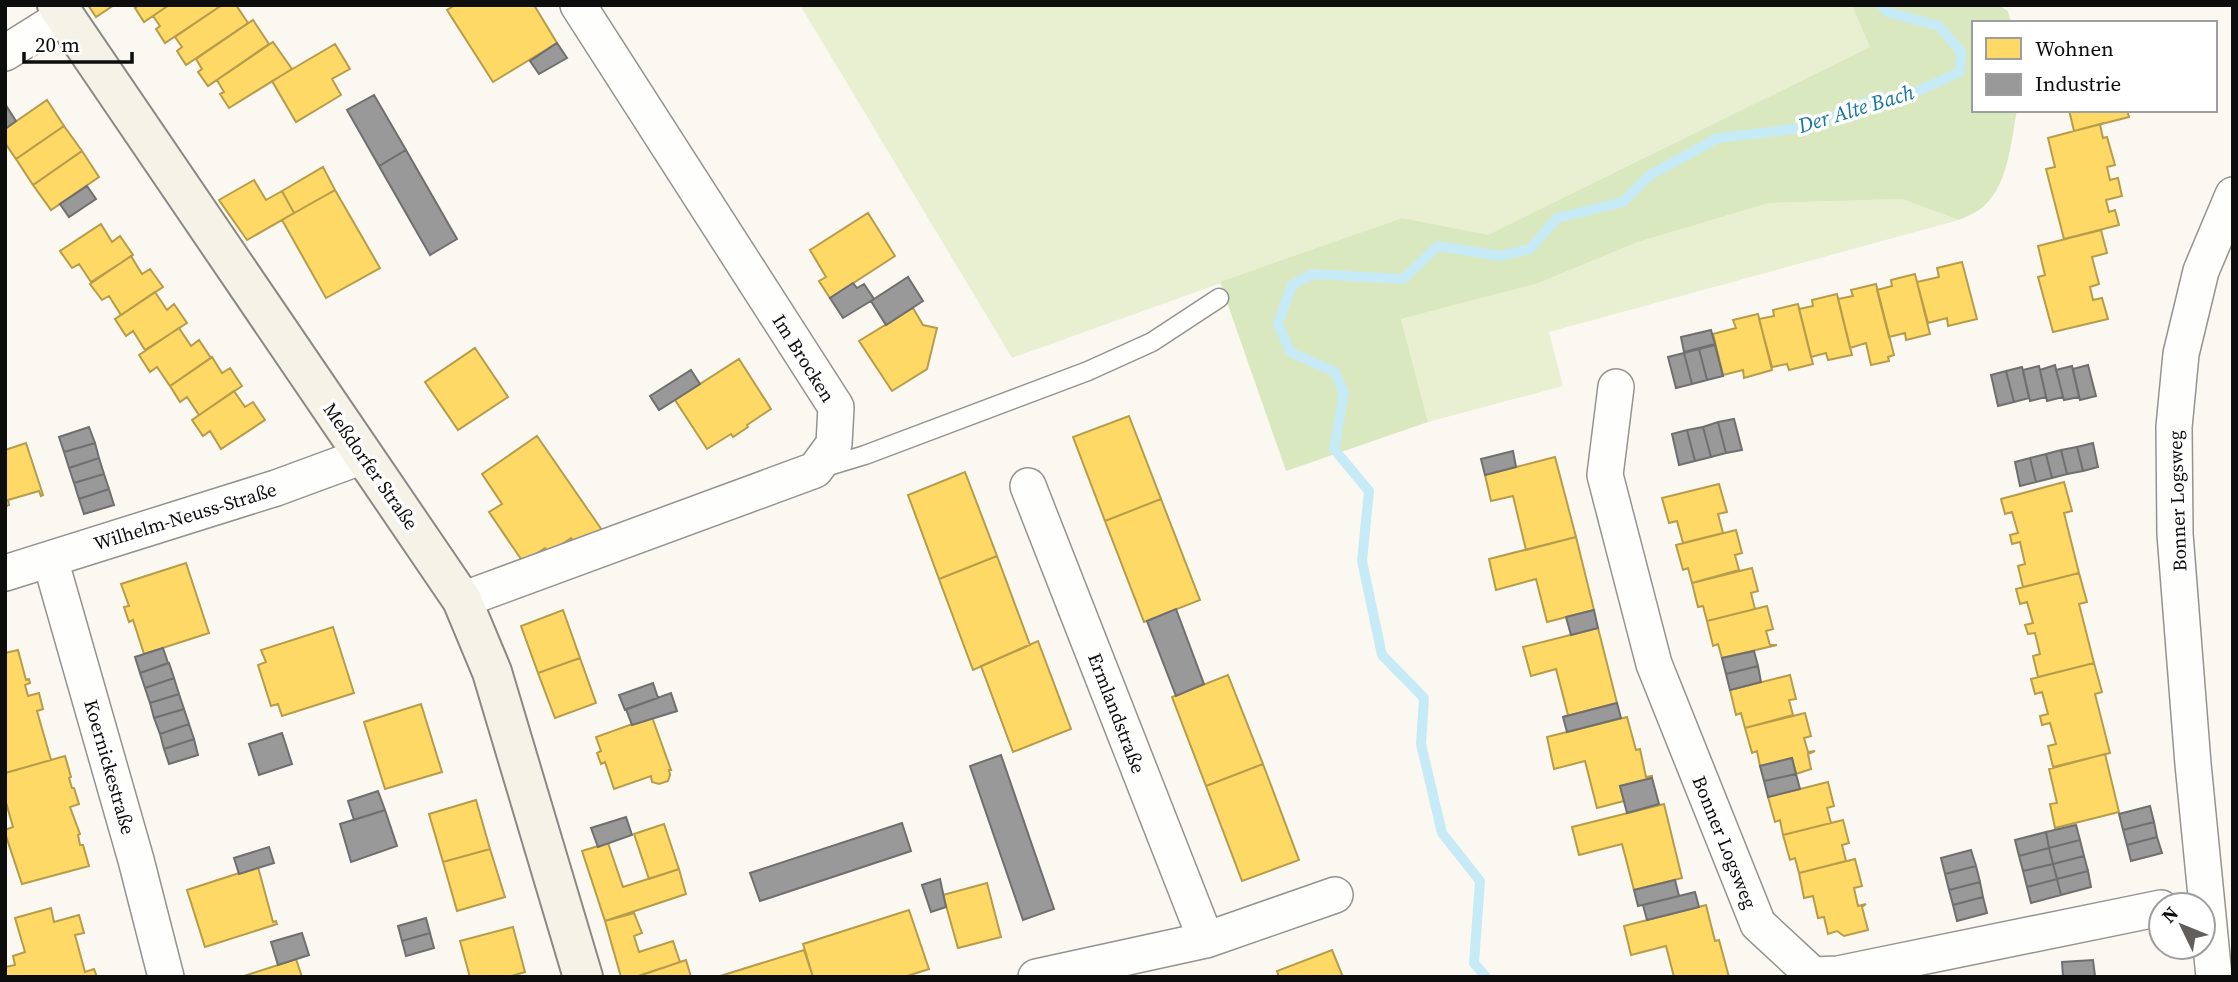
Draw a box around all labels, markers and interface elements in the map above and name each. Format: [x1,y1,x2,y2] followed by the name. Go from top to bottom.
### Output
[24,21,133,65] scale bar
[1972,21,2217,112] legend
[35,30,80,59] text: 20 m
[2035,34,2114,63] text: Wohnen
[2035,69,2121,98] text: Industrie
[1793,77,1918,140] water label: Der Alte Bach
[767,309,841,407] street label: Im Brocken
[317,397,425,535] street label: Meßdorfer Straße
[2162,430,2192,572] street label: Bonner Logsweg
[90,476,280,556] street label: Wilhelm-Neuss-Straße
[1082,649,1152,777] street label: Ermlandstraße
[78,696,142,838] street label: Koernickestraße
[1687,772,1764,912] street label: Bonner Logsweg
[2147,891,2217,961] north arrow
[2155,900,2184,928] text: N

